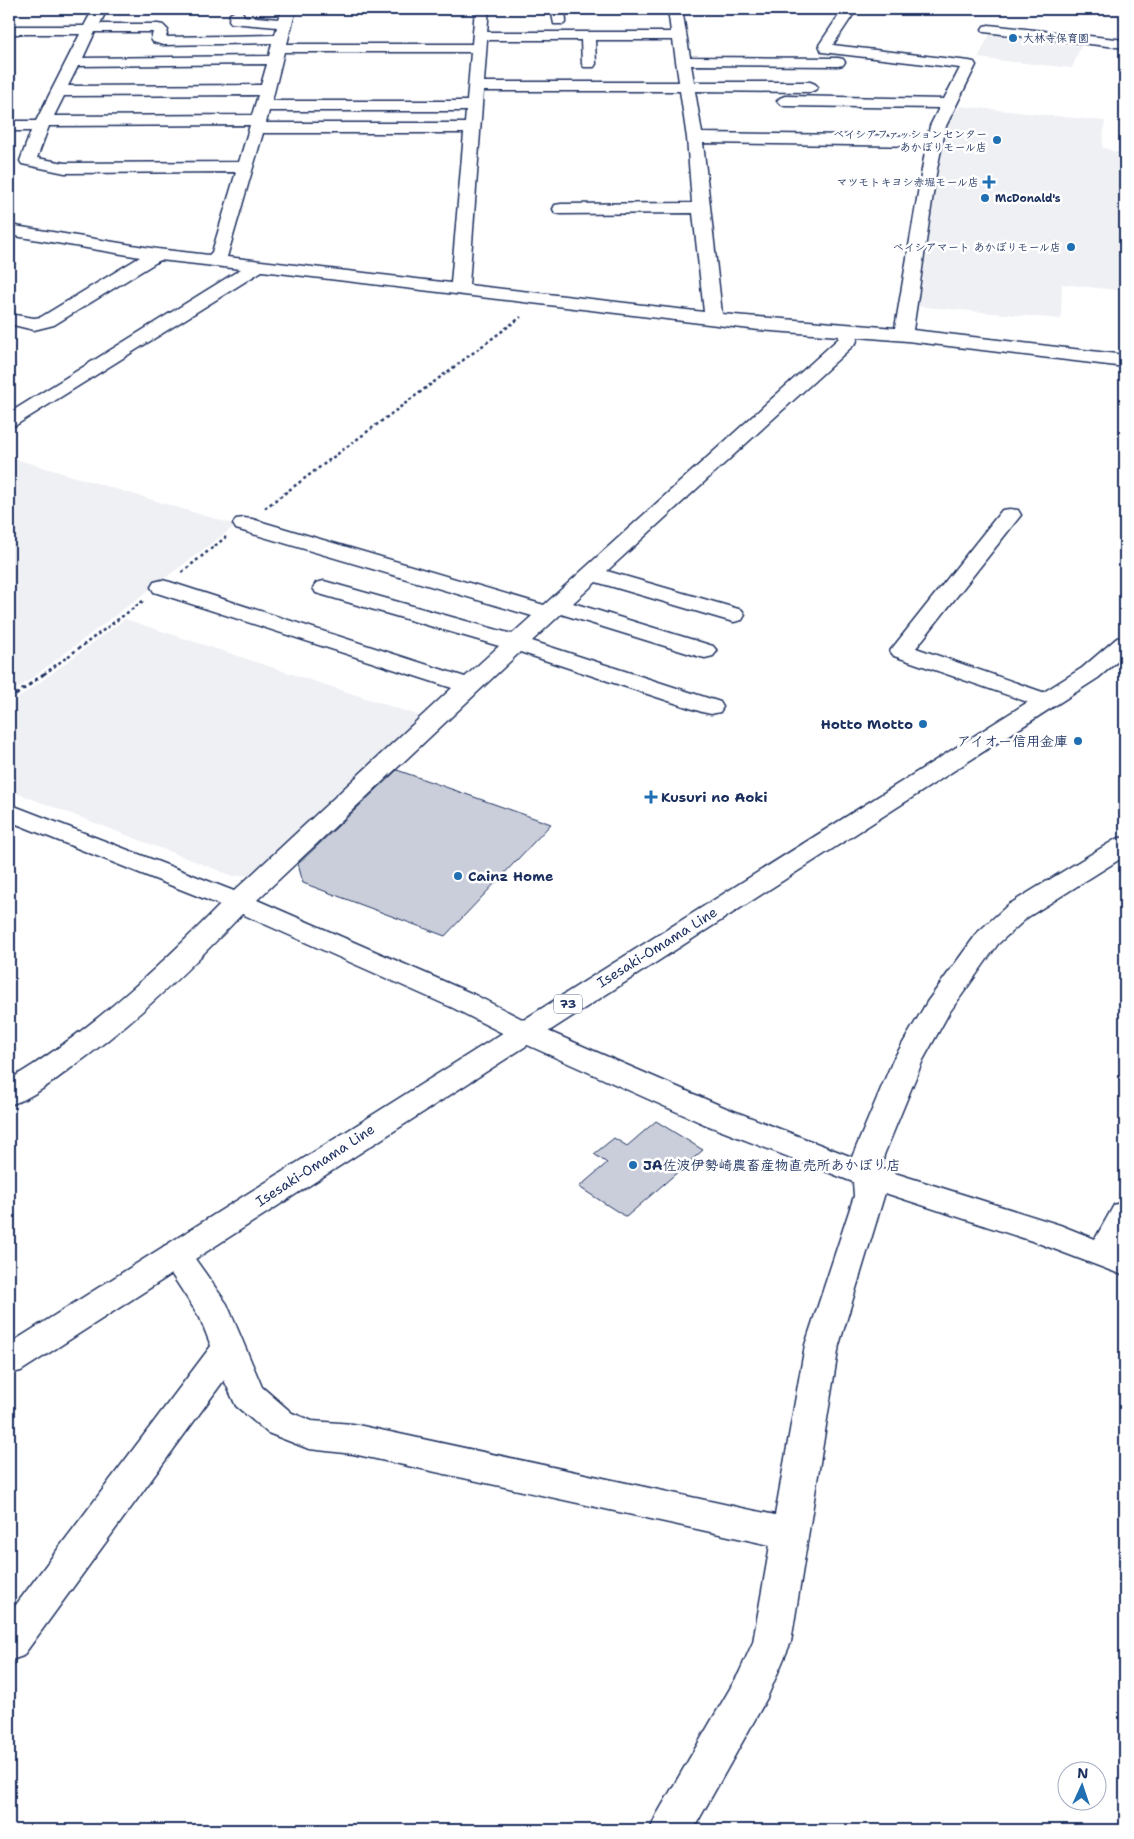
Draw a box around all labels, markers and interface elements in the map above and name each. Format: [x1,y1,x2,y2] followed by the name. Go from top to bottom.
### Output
[1023,31,1089,46] place label: 大林寺保育園
[1007,32,1019,44] marker: 大林寺保育園
[833,127,987,155] place label: ベイシアファッションセンター あかぼりモール店
[991,134,1003,146] marker: ベイシアファッションセンター あかぼりモール店
[836,175,979,190] place label: マツモトキヨシ赤堀モール店
[983,176,995,188] marker: マツモトキヨシ赤堀モール店
[995,191,1061,206] place label: McDonald's
[979,192,991,204] marker: McDonald's
[893,240,1061,255] place label: ベイシアマート あかぼりモール店
[1065,241,1077,253] marker: ベイシアマート あかぼりモール店
[821,715,913,733] place label: Hotto Motto
[917,718,929,730] marker: Hotto Motto
[957,732,1068,750] place label: アイオー信用金庫
[1072,735,1084,747] marker: アイオー信用金庫
[661,788,767,806] place label: Kusuri no Aoki
[645,791,657,803] marker: Kusuri no Aoki
[468,867,553,885] place label: Cainz Home
[452,870,464,882] marker: Cainz Home
[594,903,721,991] street label: Isesaki-Omama Line
[554,994,582,1014] road number: 73
[252,1120,378,1210] street label: Isesaki-Omama Line
[643,1156,901,1174] place label: JA佐波伊勢崎農畜産物直売所あかぼり店
[627,1159,639,1171] marker: JA佐波伊勢崎農畜産物直売所あかぼり店
[1056,1762,1106,1812] north arrow
[1077,1764,1089,1782] text: N

